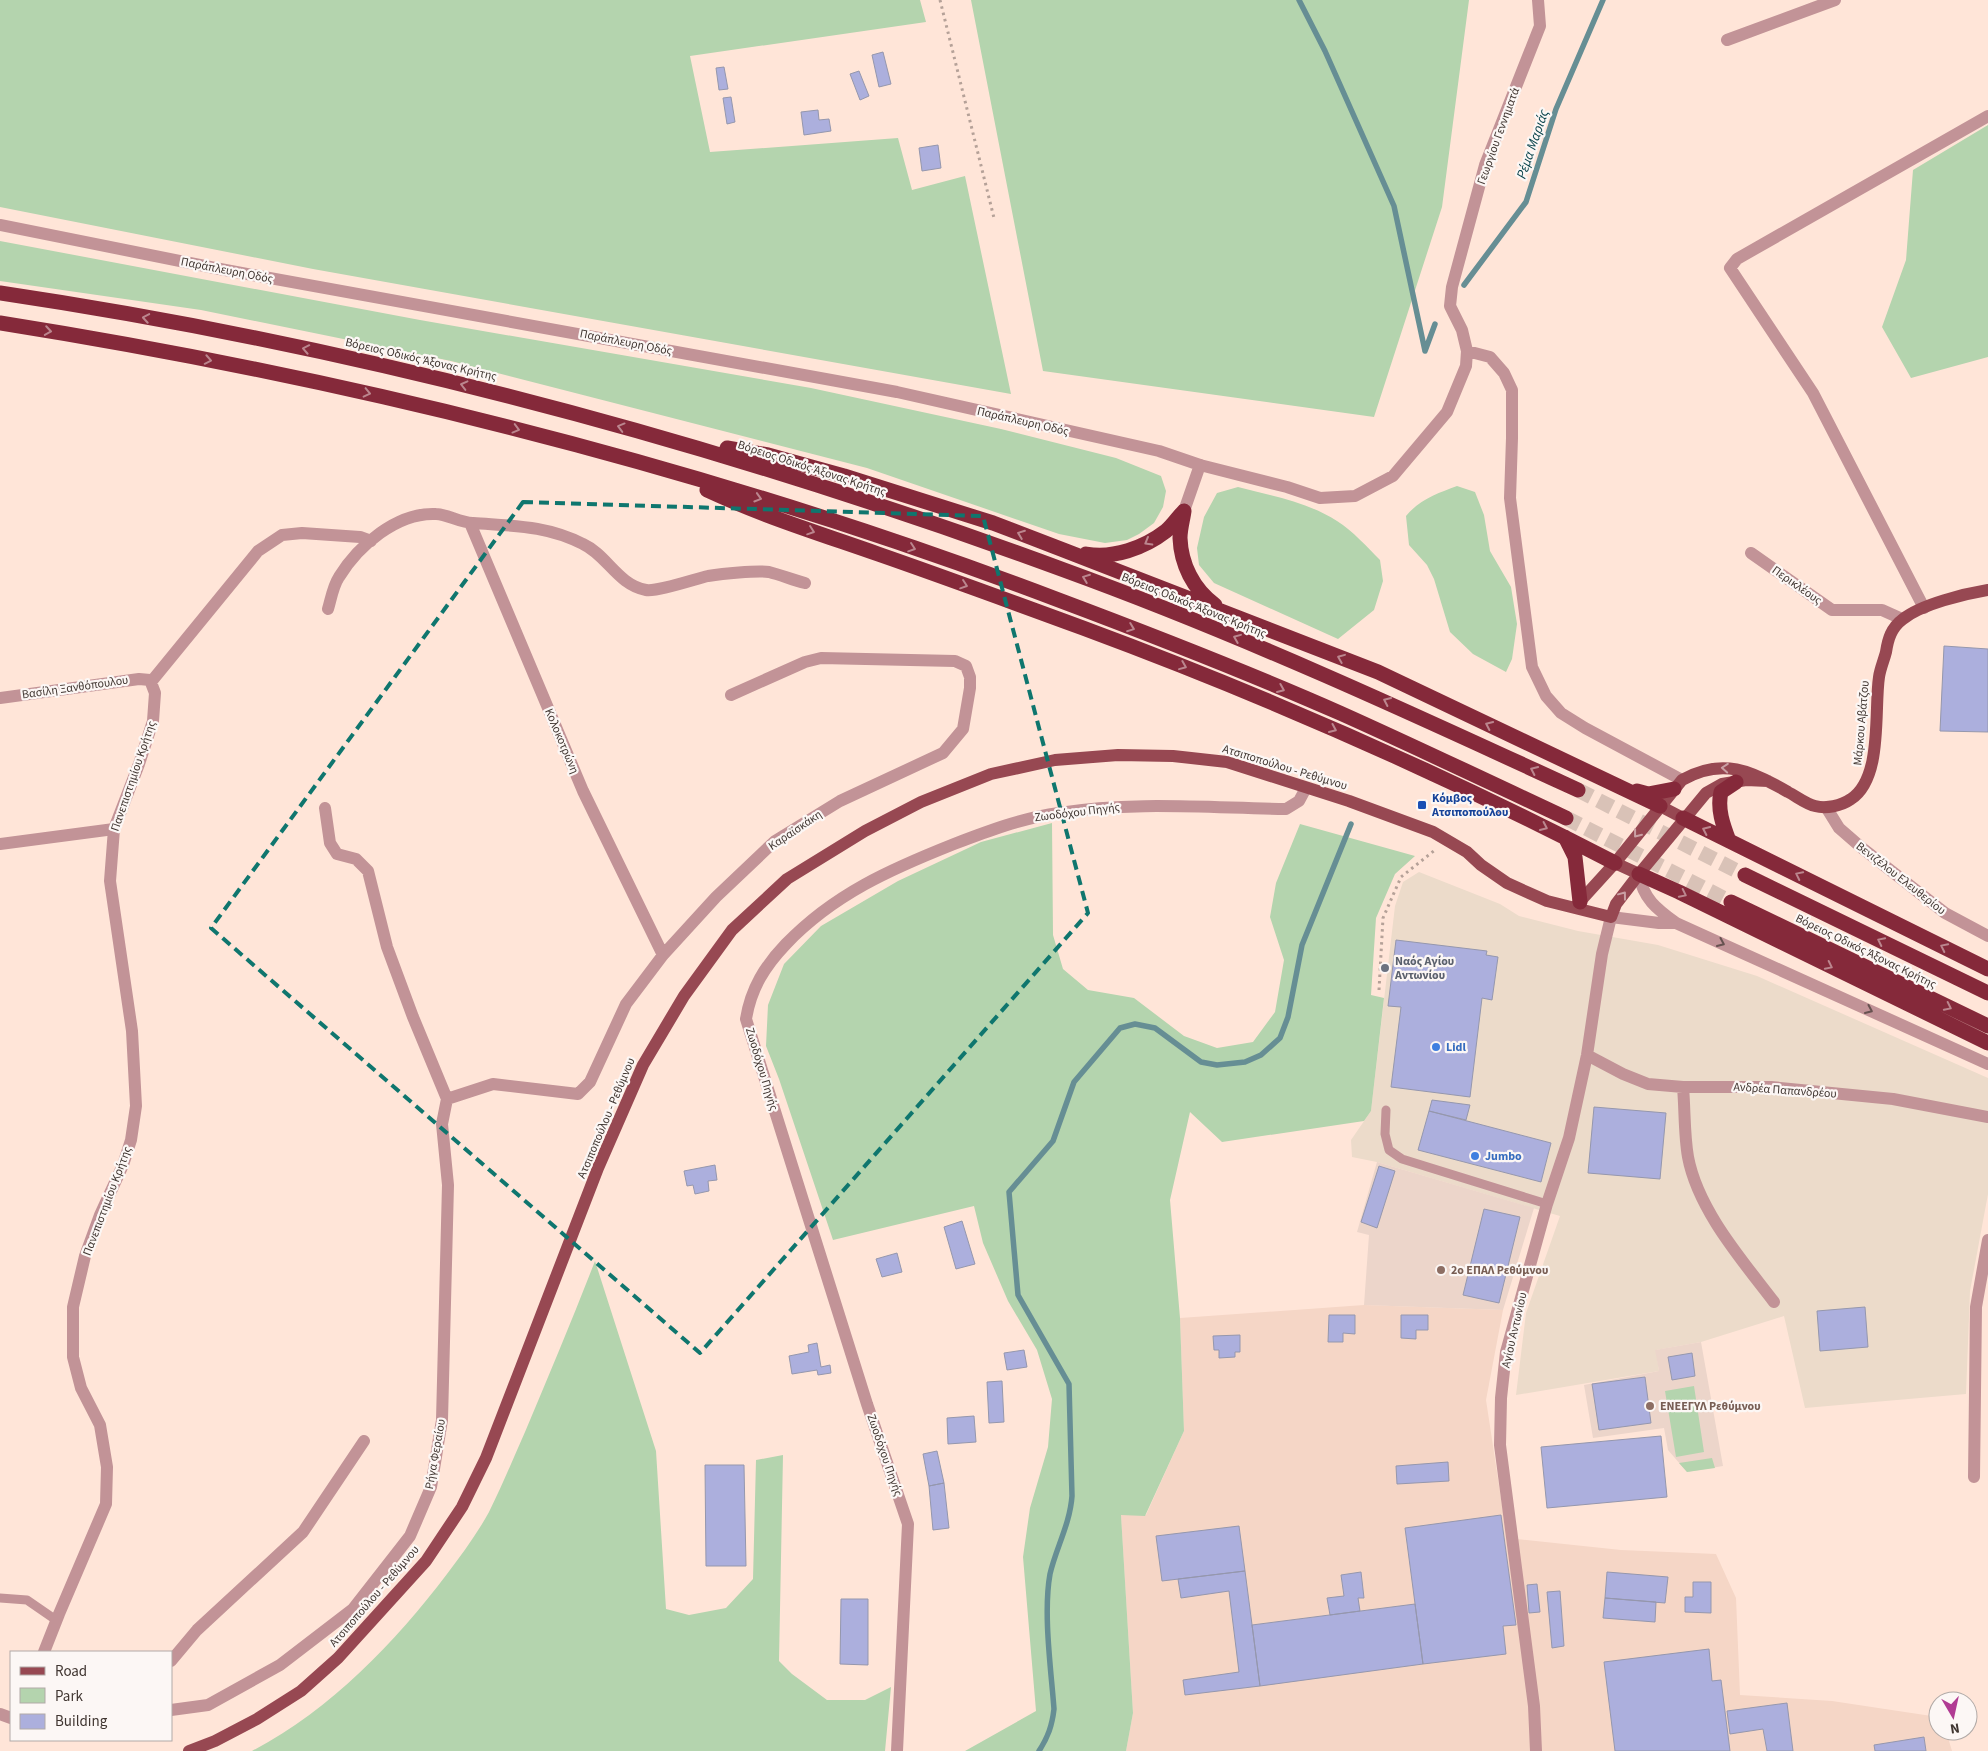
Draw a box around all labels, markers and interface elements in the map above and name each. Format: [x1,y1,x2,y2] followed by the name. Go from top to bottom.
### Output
[1473,85,1524,187] street label: Γεωργίου Γεννηματά
[1512,107,1554,182] water label: Ρέμα Μαριάς
[179,253,274,288] street label: Παράπλευρη Οδός
[142,314,151,324] one-way arrow
[45,325,53,336] one-way arrow
[578,325,673,360] street label: Παράπλευρη Οδός
[344,334,498,385] street label: Βόρειος Οδικός Άξονας Κρήτης
[301,344,310,354] one-way arrow
[204,354,212,365] one-way arrow
[460,380,469,391] one-way arrow
[363,387,372,398] one-way arrow
[975,403,1070,440] street label: Παράπλευρη Οδός
[618,422,626,432] one-way arrow
[511,424,519,434] one-way arrow
[736,436,888,500] street label: Βόρειος Οδικός Άξονας Κρήτης
[753,492,761,502] one-way arrow
[806,525,815,535] one-way arrow
[1017,530,1025,540] one-way arrow
[1144,536,1153,546] one-way arrow
[908,542,916,552] one-way arrow
[1768,562,1825,609] street label: Περικλέους
[1119,569,1269,642] street label: Βόρειος Οδικός Άξονας Κρήτης
[1082,574,1091,584] one-way arrow
[960,579,968,589] one-way arrow
[1126,622,1135,632] one-way arrow
[1233,634,1242,644] one-way arrow
[1338,654,1346,664] one-way arrow
[1178,660,1187,670] one-way arrow
[21,672,129,703] street label: Βασίλη Ξανθόπουλου
[1849,680,1874,766] street label: Μάρκου Αβάτζου
[1276,682,1285,693] one-way arrow
[1383,697,1392,708] one-way arrow
[540,706,583,777] street label: Κολοκοτρώνη
[107,719,160,834] street label: Πανεπιστημίου Κρήτης
[1485,721,1494,731] one-way arrow
[1328,723,1337,734] one-way arrow
[1220,740,1349,795] street label: Ατσιποπούλου - Ρεθύμνου
[1721,763,1729,774] one-way arrow
[1530,765,1539,776] one-way arrow
[1431,790,1508,821] place label: Κόμβος Ατσιποπούλου
[1033,799,1121,826] street label: Ζωοδόχου Πηγής
[1416,799,1428,811] marker: Κόμβος Ατσιποπούλου
[765,806,825,855] street label: Καραϊσκάκη
[1539,821,1548,831] one-way arrow
[1702,825,1711,836] one-way arrow
[1634,829,1643,838] one-way arrow
[1852,838,1949,919] street label: Βενιζέλου Ελευθερίου
[1795,871,1804,881] one-way arrow
[1678,888,1687,898] one-way arrow
[1618,892,1626,901] one-way arrow
[1792,910,1939,993] street label: Βόρειος Οδικός Άξονας Κρήτης
[1716,936,1725,947] one-way arrow
[1877,937,1886,947] one-way arrow
[1940,943,1949,953] one-way arrow
[1394,953,1454,984] place label: Ναός Αγίου Αντωνίου
[1824,960,1833,970] one-way arrow
[1379,962,1391,974] marker: Ναός Αγίου Αντωνίου
[1943,1001,1952,1011] one-way arrow
[1864,1003,1873,1014] one-way arrow
[741,1026,782,1113] street label: Ζωοδόχου Πηγής
[1446,1039,1466,1056] place label: Lidl
[1430,1041,1442,1053] marker: Lidl
[573,1055,640,1181] street label: Ατσιποπούλου - Ρεθύμνου
[1733,1078,1837,1103] street label: Ανδρέα Παπανδρέου
[79,1144,136,1258] street label: Πανεπιστημίου Κρήτης
[1485,1148,1522,1165] place label: Jumbo
[1469,1150,1481,1162] marker: Jumbo
[1451,1262,1548,1279] place label: 2ο ΕΠΑΛ Ρεθύμνου
[1435,1264,1447,1276] marker: 2ο ΕΠΑΛ Ρεθύμνου
[1498,1291,1531,1370] street label: Αγίου Αντωνίου
[1660,1398,1761,1415] place label: ΕΝΕΕΓΥΛ Ρεθύμνου
[1644,1400,1656,1412] marker: ΕΝΕΕΓΥΛ Ρεθύμνου
[863,1412,907,1499] street label: Ζωοδόχου Πηγής
[421,1418,450,1491] street label: Ρήγα Φεραίου
[325,1542,423,1651] street label: Ατσιποπούλου - Ρεθύμνου
[10,1651,172,1741] legend
[55,1661,87,1682] text: Road
[55,1686,84,1707] text: Park
[1928,1691,1978,1741] north arrow
[55,1711,108,1732] text: Building
[1949,1717,1961,1738] text: N

